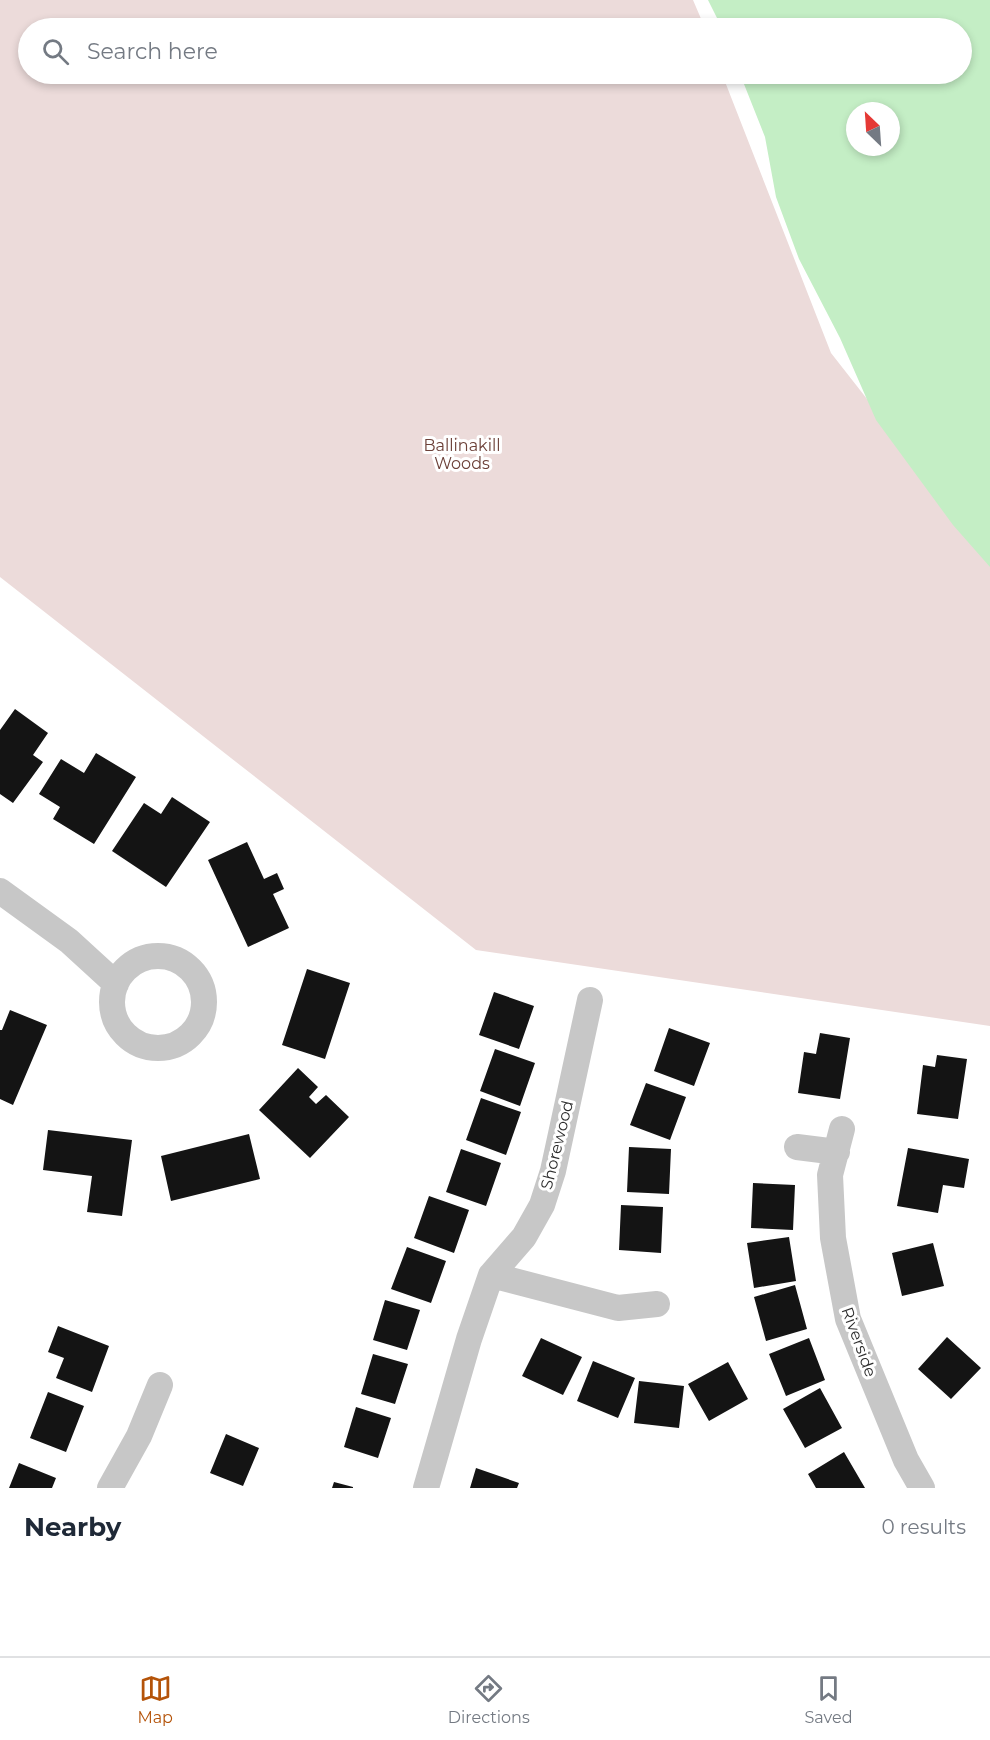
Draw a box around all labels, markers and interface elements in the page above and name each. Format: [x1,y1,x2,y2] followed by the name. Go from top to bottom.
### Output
[18,18,972,84] search box
[39,35,72,68] icon: search
[87,38,218,65] text: Search here
[846,102,900,156] north arrow
[423,436,501,473] park label: Ballinakill Woods
[537,1098,577,1192] street label: Shorewood
[838,1304,880,1380] street label: Riverside
[24,1511,121,1543] text: Nearby
[881,1515,966,1539] text: 0 results
[137,1672,173,1727] tab: Map
[448,1672,530,1727] tab: Directions
[805,1672,853,1727] tab: Saved

